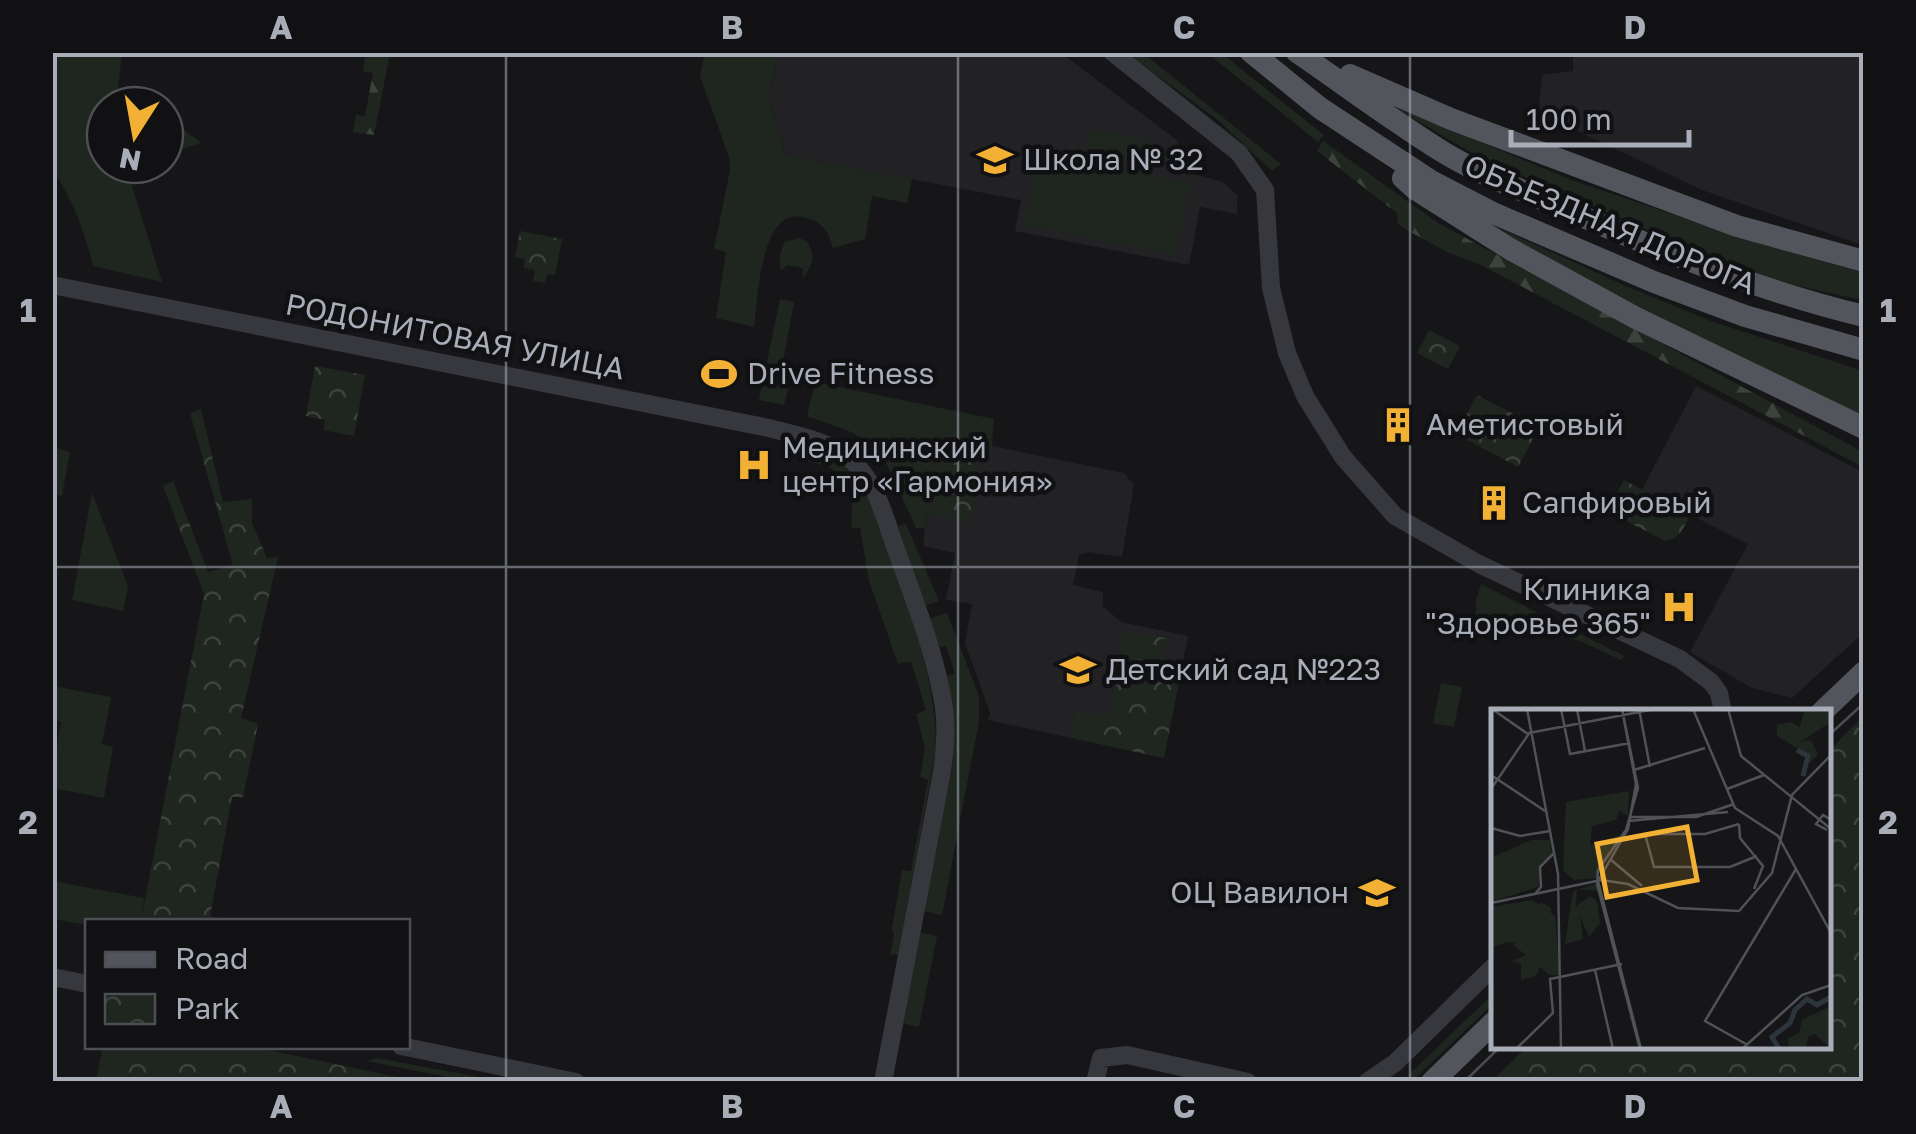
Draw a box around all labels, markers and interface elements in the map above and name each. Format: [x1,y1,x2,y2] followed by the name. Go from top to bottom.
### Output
[270,8,293,46] text: A
[721,8,743,46] text: B
[1173,8,1195,46] text: C
[1624,8,1646,46] text: D
[85,85,185,185] north arrow
[1511,85,1688,147] scale bar
[1526,101,1612,137] text: 100 m
[976,141,1014,179] school or university icon: Школа № 32
[1023,141,1204,177] place label: Школа № 32
[117,142,144,178] text: N
[1459,146,1762,302] street label: ОБЪЕЗДНАЯ ДОРОГА
[283,285,628,387] street label: РОДОНИТОВАЯ УЛИЦА
[20,291,36,329] text: 1
[1880,291,1896,329] text: 1
[700,355,738,393] sports icon: Drive Fitness
[747,355,934,391] place label: Drive Fitness
[1379,406,1417,444] building icon: Аметистовый
[1426,406,1624,442] place label: Аметистовый
[782,429,1052,499] place label: Медицинский центр «Гармония»
[735,446,773,484] hospital icon: Медицинский центр «Гармония»
[1475,484,1513,522] building icon: Сапфировый
[1522,484,1711,520] place label: Сапфировый
[1425,571,1651,641] place label: Клиника "Здоровье 365"
[1660,588,1698,626] hospital icon: Клиника "Здоровье 365"
[1059,651,1097,689] school or university icon: Детский сад №223
[1106,651,1381,687] place label: Детский сад №223
[1491,709,1831,1049] inset map
[18,803,38,841] text: 2
[1878,803,1898,841] text: 2
[1170,874,1349,910] place label: ОЦ Вавилон
[1358,874,1396,912] school or university icon: ОЦ Вавилон
[85,919,410,1049] legend
[175,940,249,976] text: Road
[175,990,240,1026] text: Park
[270,1087,293,1125] text: A
[721,1087,743,1125] text: B
[1173,1087,1195,1125] text: C
[1624,1087,1646,1125] text: D

